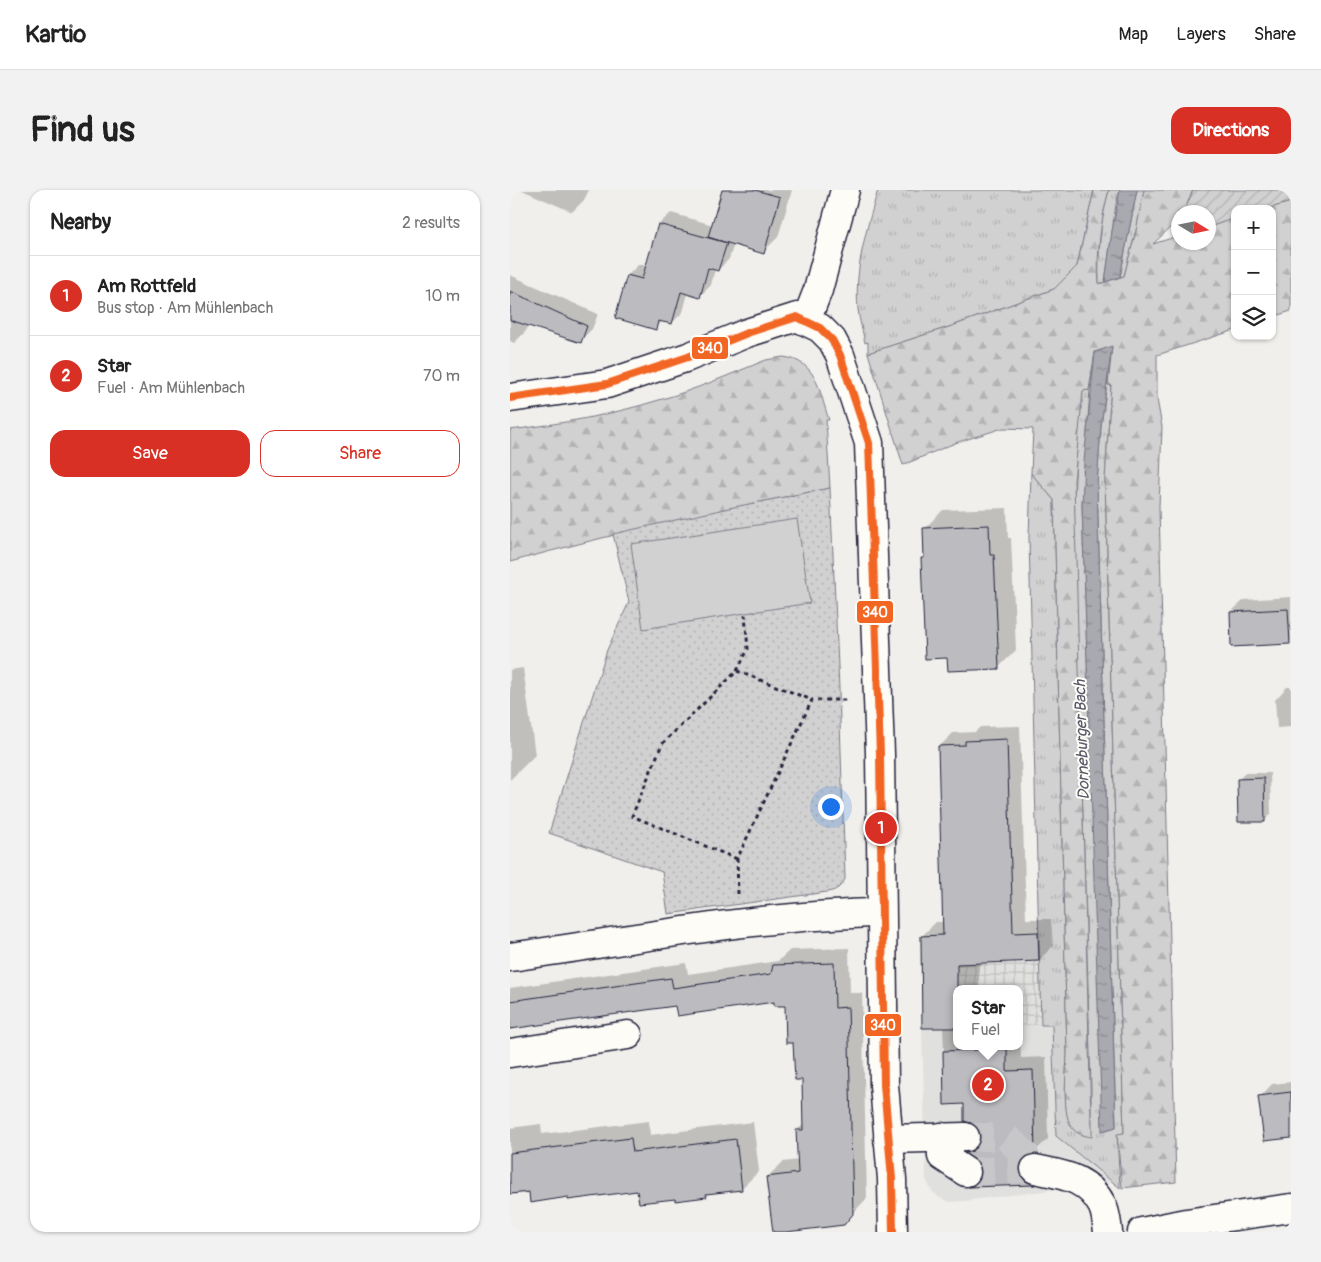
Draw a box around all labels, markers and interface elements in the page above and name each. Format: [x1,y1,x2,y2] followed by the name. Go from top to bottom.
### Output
[25,20,86,49] text: Kartio
[1119,23,1148,46] text: Map
[1176,23,1226,46] text: Layers
[1254,23,1296,46] text: Share
[1171,107,1291,154] button: Directions
[30,108,135,152] text: Find us
[1171,205,1216,250] north arrow
[1231,205,1276,340] map controls
[1231,205,1276,250] button: +
[50,209,111,236] text: Nearby
[402,213,460,233] text: 2 results
[1231,250,1276,295] button: −
[97,274,196,298] text: Am Rottfeld
[63,286,69,306] text: 1
[425,286,460,306] text: 10 m
[1231,295,1276,340] button: layers
[97,298,273,318] text: Bus stop · Am Mühlenbach
[691,336,729,360] line badge: 340
[697,340,723,357] text: 340
[97,354,131,378] text: Star
[62,366,70,386] text: 2
[423,366,460,386] text: 70 m
[97,378,245,398] text: Fuel · Am Mühlenbach
[50,430,250,477] button: Save
[260,430,460,477] button: Share
[856,600,894,624] line badge: 340
[862,604,888,621] text: 340
[1070,678,1094,800] water label: Dorneburger Bach
[818,794,844,820] your location
[865,809,897,847] pin: 1
[953,985,1023,1050] popup
[971,996,1005,1020] text: Star
[864,1013,902,1037] line badge: 340
[870,1017,896,1034] text: 340
[971,1020,1000,1040] text: Fuel
[972,1066,1004,1104] pin: 2

